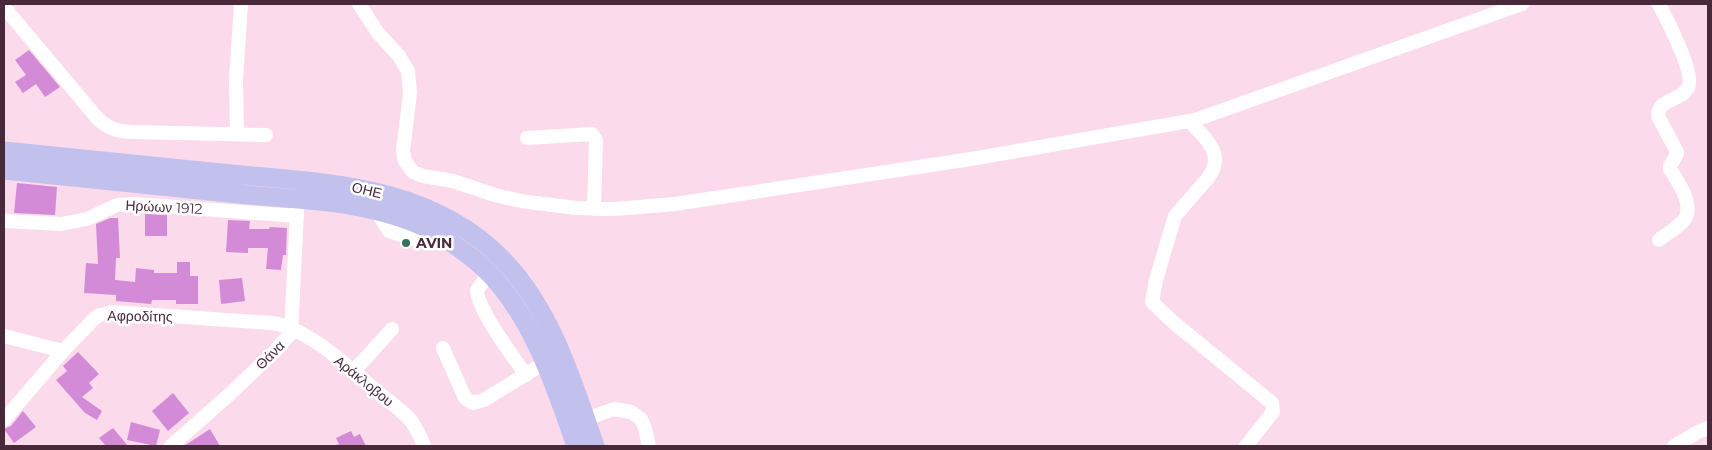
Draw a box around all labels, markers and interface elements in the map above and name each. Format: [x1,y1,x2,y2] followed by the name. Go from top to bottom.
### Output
[350,178,384,202] street label: ΟΗΕ
[125,196,203,218] street label: Ηρώων 1912
[415,234,452,252] place label: AVIN
[400,237,412,249] marker: AVIN
[107,306,173,326] street label: Αφροδίτης
[252,337,288,373] street label: Θάνα
[331,352,397,410] street label: Αράκλοβου

